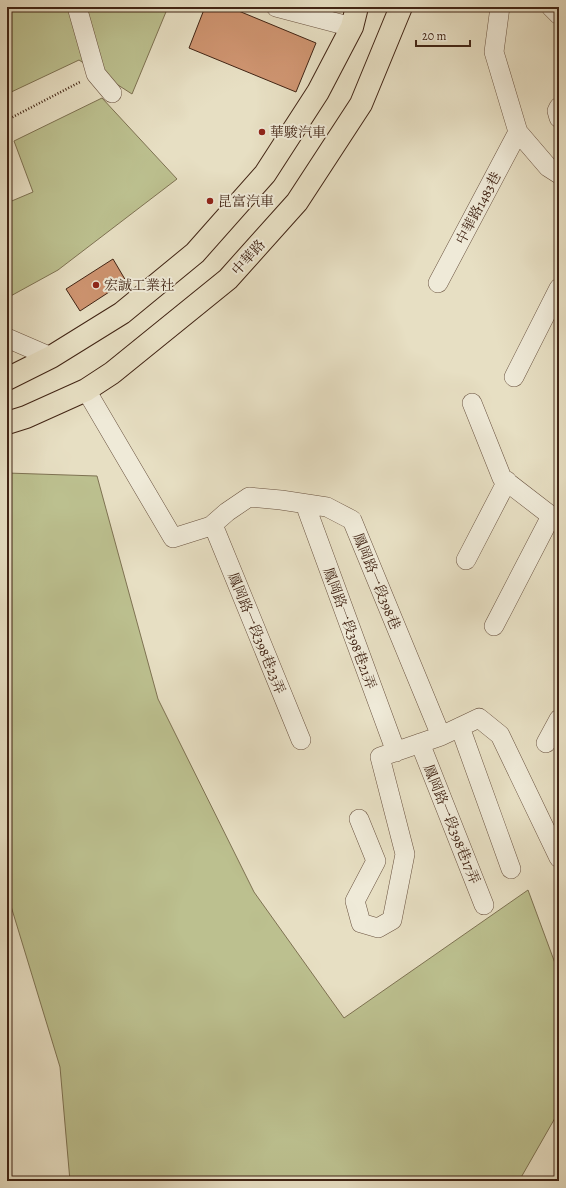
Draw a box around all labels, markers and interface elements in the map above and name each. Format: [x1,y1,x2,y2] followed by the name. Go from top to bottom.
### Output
[416,22,470,48] scale bar
[422,28,446,44] text: 20 m
[270,123,326,142] place label: 華駿汽車
[257,127,267,137] marker: 華駿汽車
[451,169,506,248] street label: 中華路1483巷
[218,192,274,211] place label: 昆富汽車
[205,196,215,206] marker: 昆富汽車
[227,235,269,279] street label: 中華路
[104,276,174,295] place label: 宏誠工業社
[91,280,101,290] marker: 宏誠工業社
[348,530,405,632] street label: 鳳岡路一段398巷
[319,565,380,692] street label: 鳳岡路一段398巷21弄
[223,570,290,697] street label: 鳳岡路一段398巷23弄
[419,761,484,887] street label: 鳳岡路一段398巷17弄

